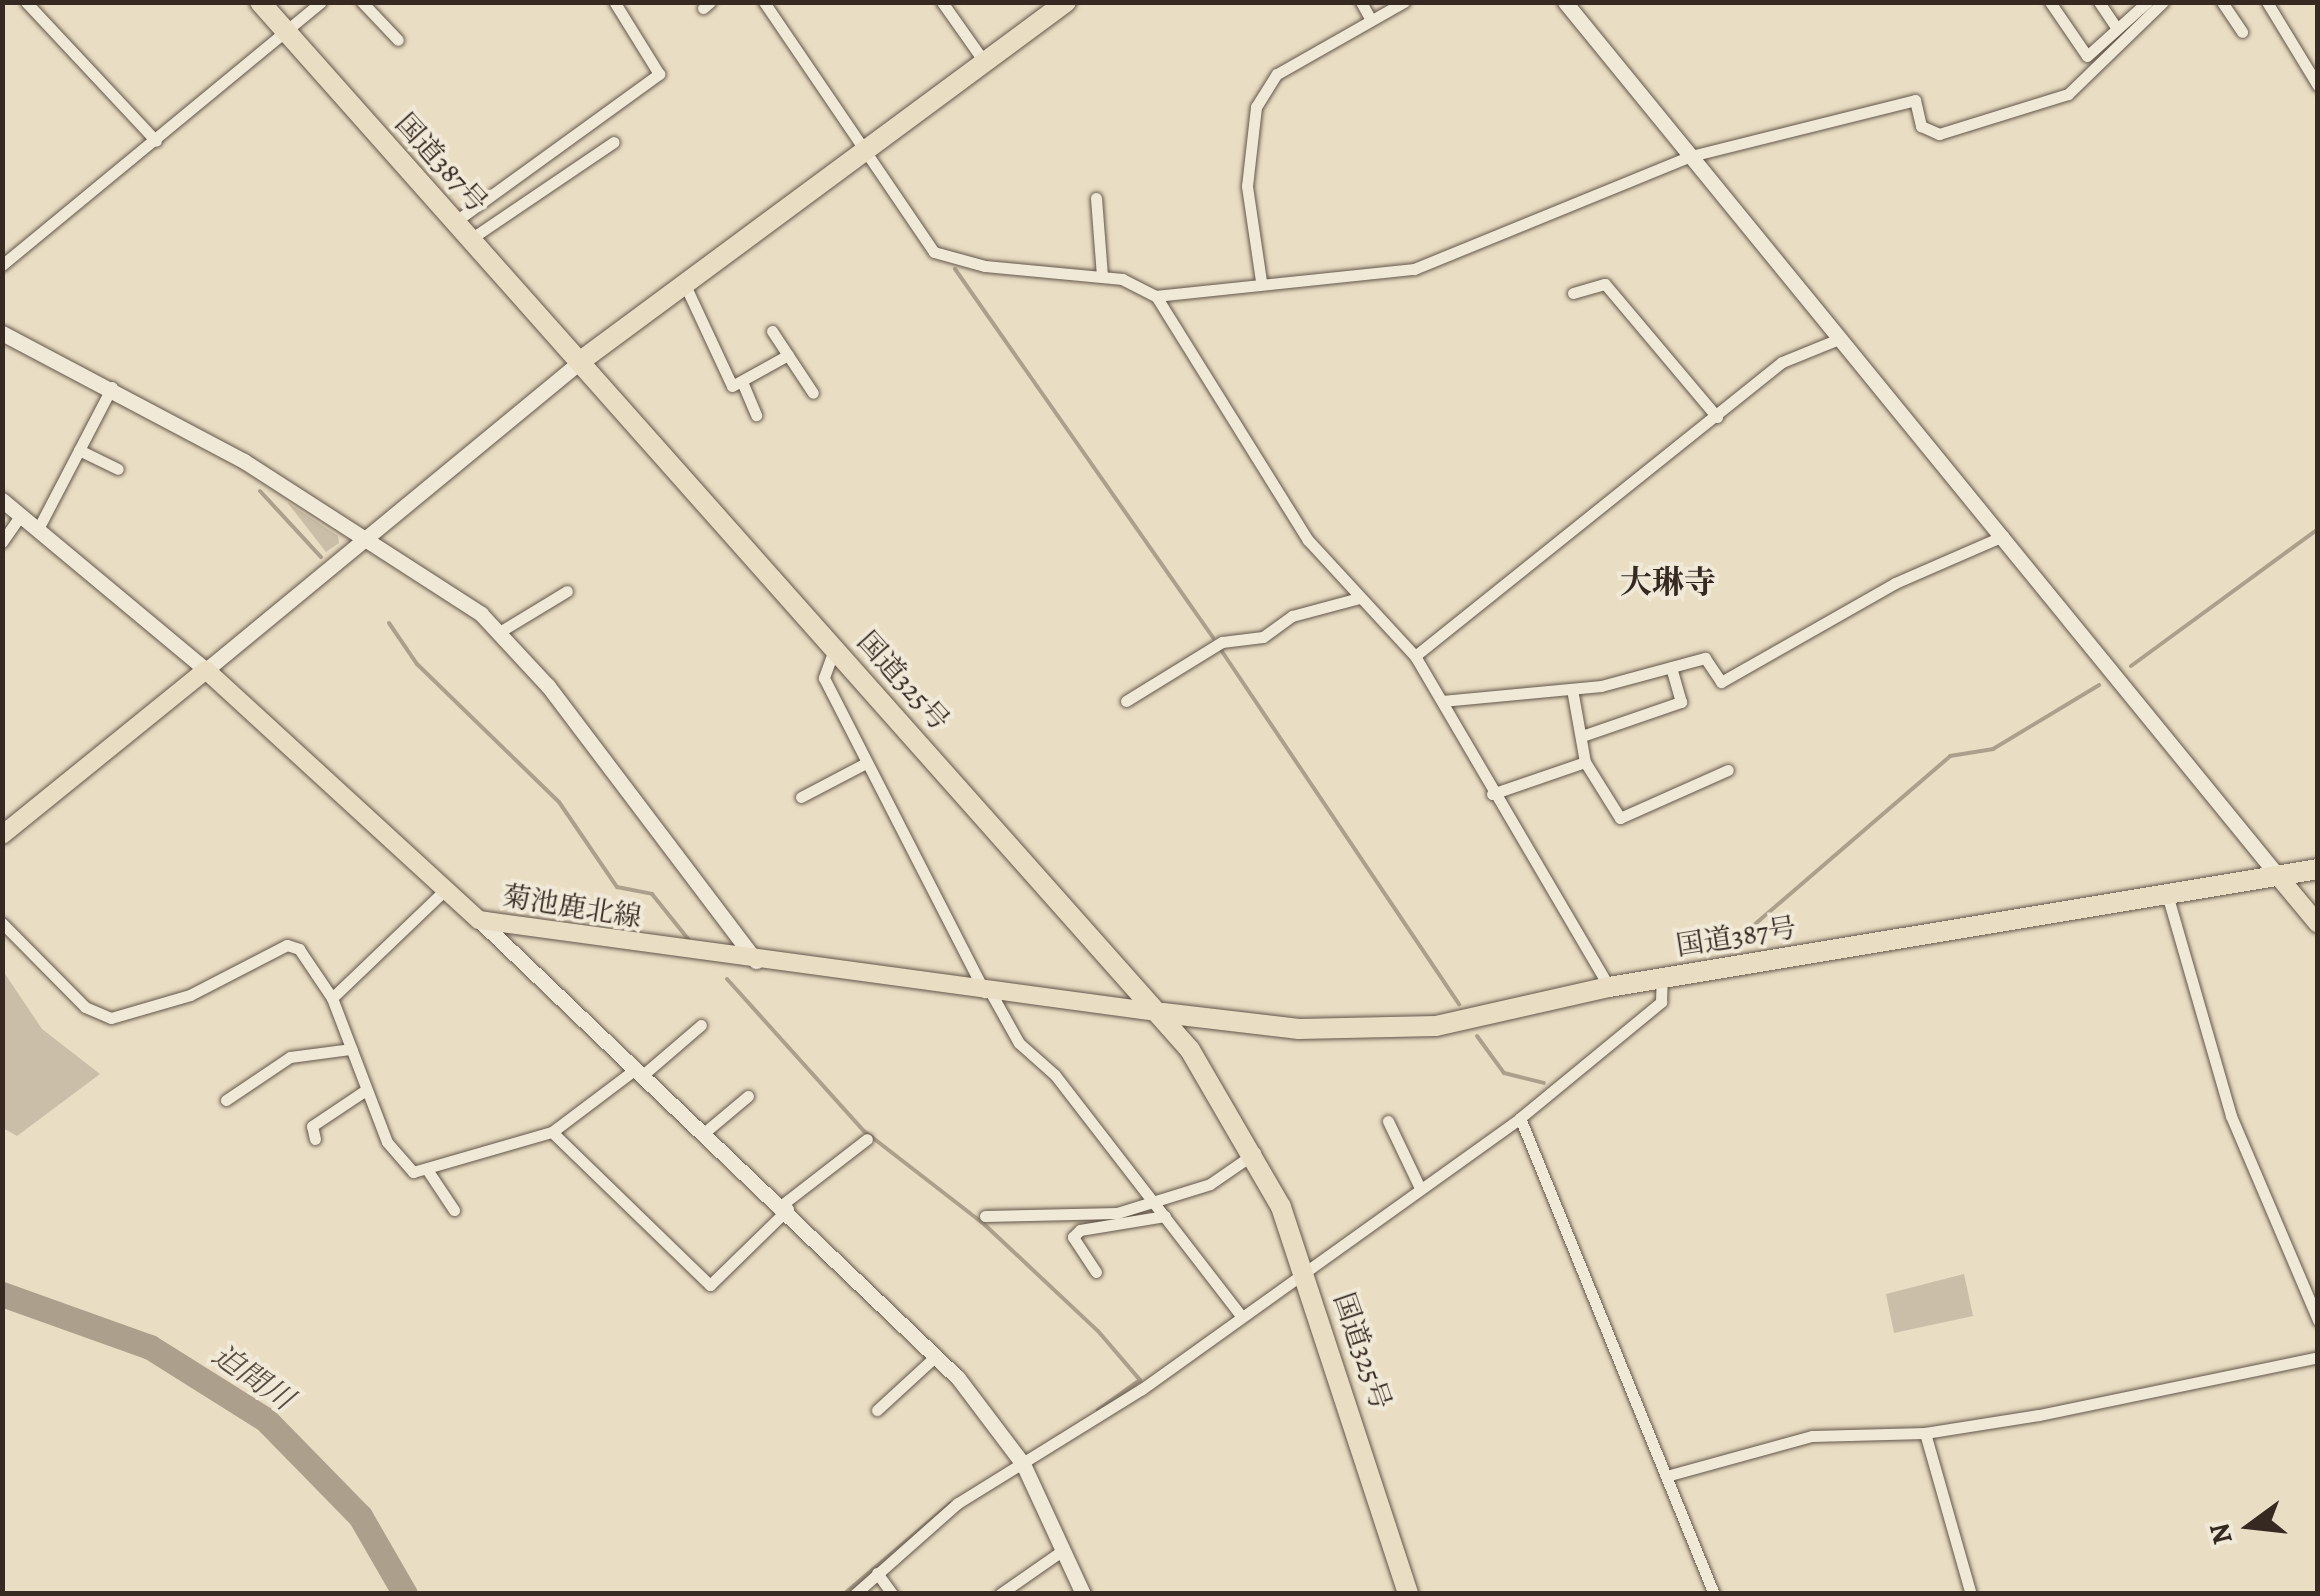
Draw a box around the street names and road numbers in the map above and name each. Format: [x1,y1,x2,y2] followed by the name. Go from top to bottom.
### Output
[388,107,494,219] street label: 国道387号
[850,625,956,737] street label: 国道325号
[500,879,644,935] street label: 菊池鹿北線
[1674,911,1798,963] street label: 国道387号
[1326,1288,1398,1414] street label: 国道325号

